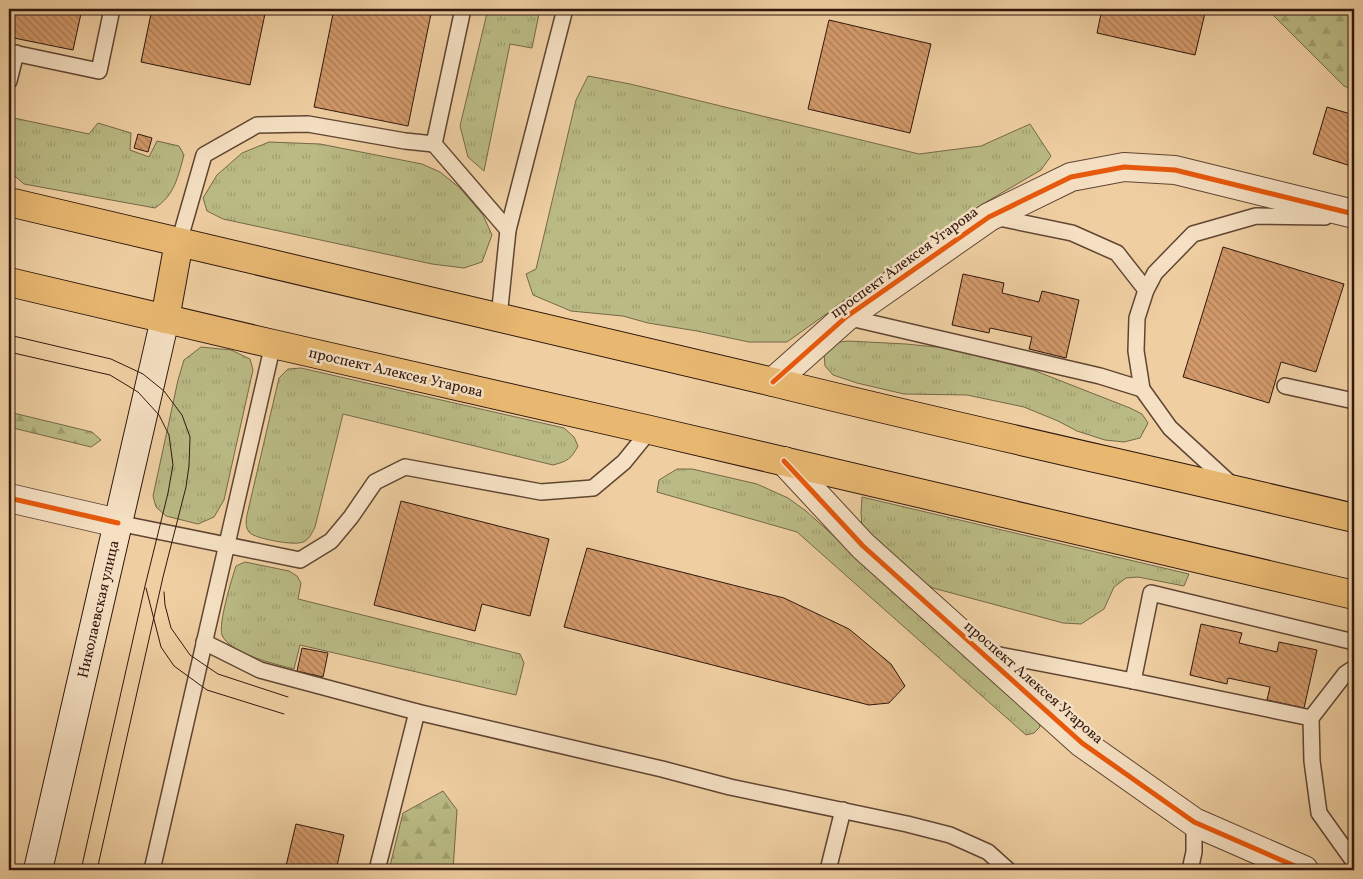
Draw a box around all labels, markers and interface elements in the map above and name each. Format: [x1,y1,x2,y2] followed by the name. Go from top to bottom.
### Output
[826,202,983,324] street label: проспект Алексея Угарова
[306,343,485,404] street label: проспект Алексея Угарова
[73,538,126,680] street label: Николаевская улица
[959,617,1107,750] street label: проспект Алексея Угарова

